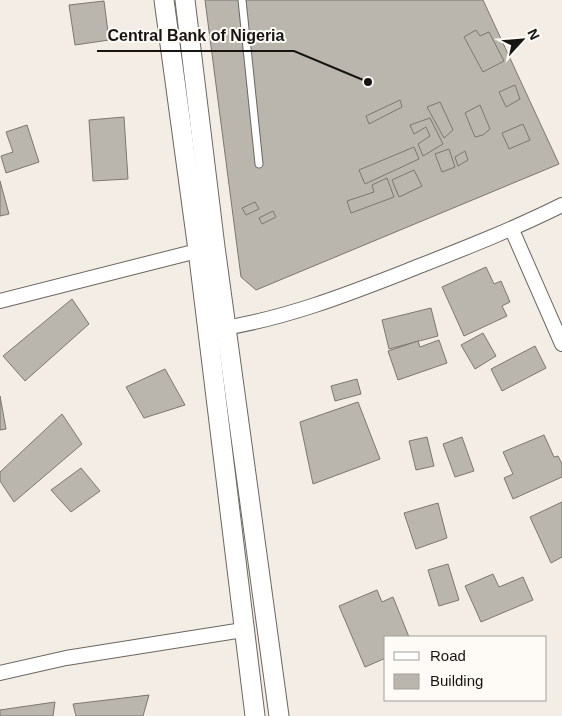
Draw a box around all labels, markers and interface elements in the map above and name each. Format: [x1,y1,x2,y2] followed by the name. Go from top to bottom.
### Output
[497,15,547,65] north arrow
[97,20,294,51] callout: Central Bank of Nigeria
[524,26,543,42] text: N
[108,27,285,44] text: Central Bank of Nigeria
[384,636,547,701] legend
[430,647,466,664] text: Road
[430,672,483,689] text: Building

